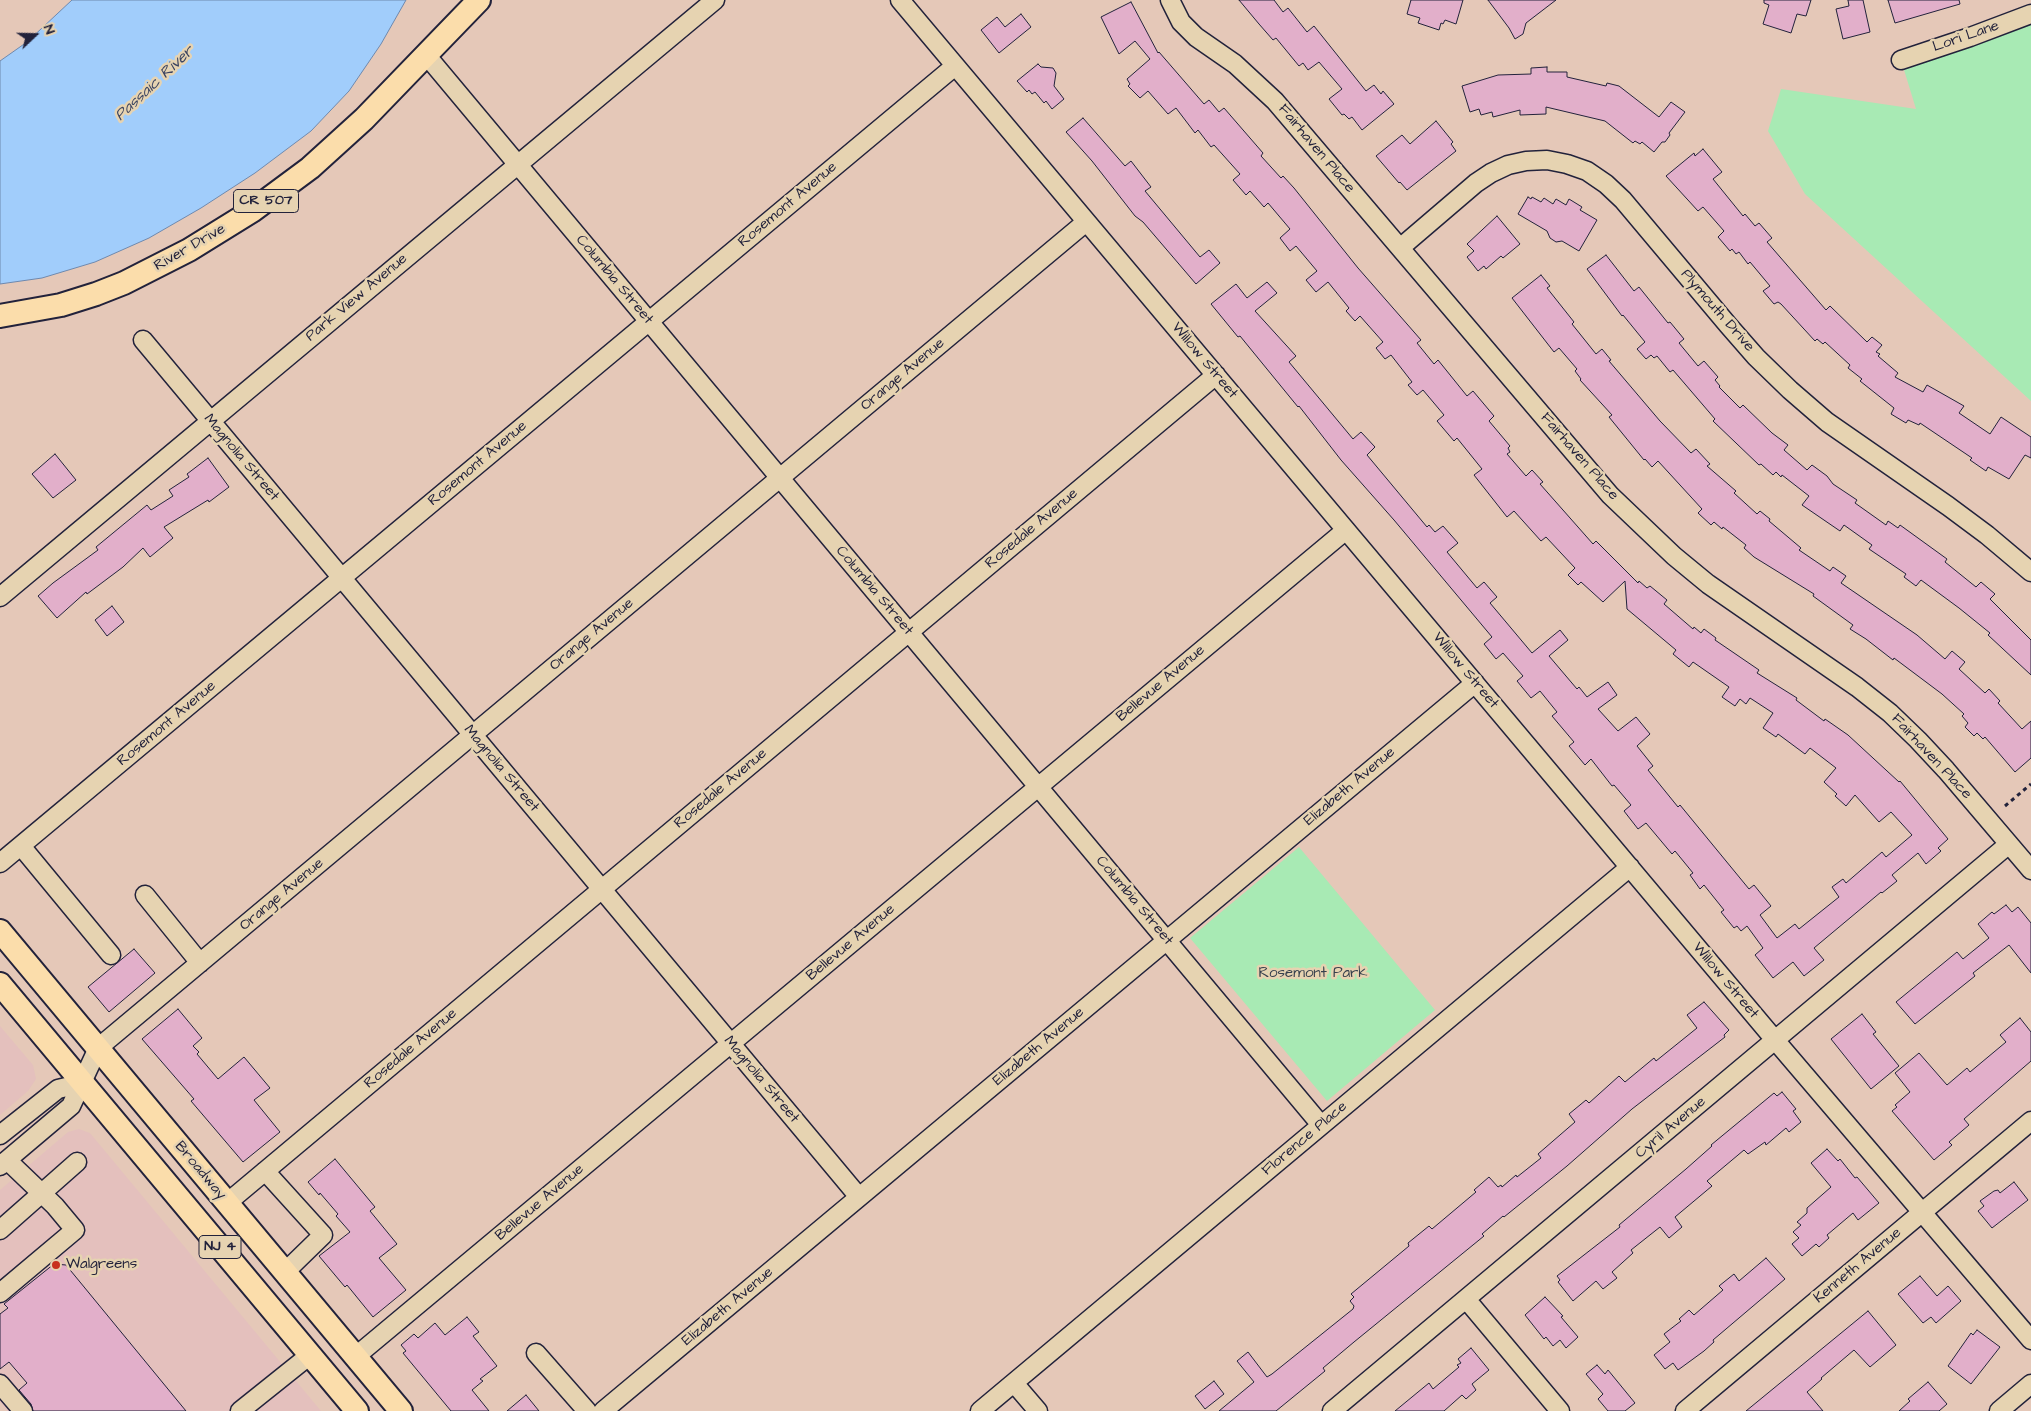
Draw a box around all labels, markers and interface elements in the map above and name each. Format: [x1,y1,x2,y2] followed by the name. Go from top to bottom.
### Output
[10,10,60,60] north arrow
[1930,17,2002,57] street label: Lori Lane
[38,22,60,37] text: N
[111,43,199,125] water label: Passaic River
[1274,101,1358,197] street label: Fairhaven Place
[735,159,841,251] street label: Rosemont Avenue
[234,190,298,212] road number: CR 507
[151,220,229,276] street label: River Drive
[571,232,657,328] street label: Columbia Street
[302,250,412,346] street label: Park View Avenue
[1676,266,1758,356] street label: Plymouth Drive
[1167,319,1241,403] street label: Willow Street
[857,335,949,415] street label: Orange Avenue
[1536,410,1622,504] street label: Fairhaven Place
[199,411,283,505] street label: Magnolia Street
[425,418,531,510] street label: Rosemont Avenue
[982,485,1082,573] street label: Rosedale Avenue
[831,543,917,639] street label: Columbia Street
[546,595,638,675] street label: Orange Avenue
[1428,629,1502,713] street label: Willow Street
[1113,642,1209,726] street label: Bellevue Avenue
[114,678,220,770] street label: Rosemont Avenue
[1887,711,1975,803] street label: Fairhaven Place
[459,722,543,816] street label: Magnolia Street
[1301,744,1399,830] street label: Elizabeth Avenue
[671,745,771,833] street label: Rosedale Avenue
[1091,853,1177,949] street label: Columbia Street
[236,855,328,935] street label: Orange Avenue
[803,901,899,985] street label: Bellevue Avenue
[1688,939,1762,1023] street label: Willow Street
[1258,965,1368,983] park label: Rosemont Park
[990,1004,1088,1090] street label: Elizabeth Avenue
[361,1005,461,1093] street label: Rosedale Avenue
[719,1033,803,1127] street label: Magnolia Street
[1632,1093,1710,1163] street label: Cyril Avenue
[1259,1098,1351,1180] street label: Florence Place
[170,1138,230,1204] street label: Broadway
[492,1161,588,1245] street label: Bellevue Avenue
[1811,1224,1905,1308] street label: Kenneth Avenue
[199,1236,241,1258] road number: NJ 4
[66,1256,137,1274] place label: Walgreens
[50,1259,62,1271] marker: Walgreens
[679,1264,777,1350] street label: Elizabeth Avenue

